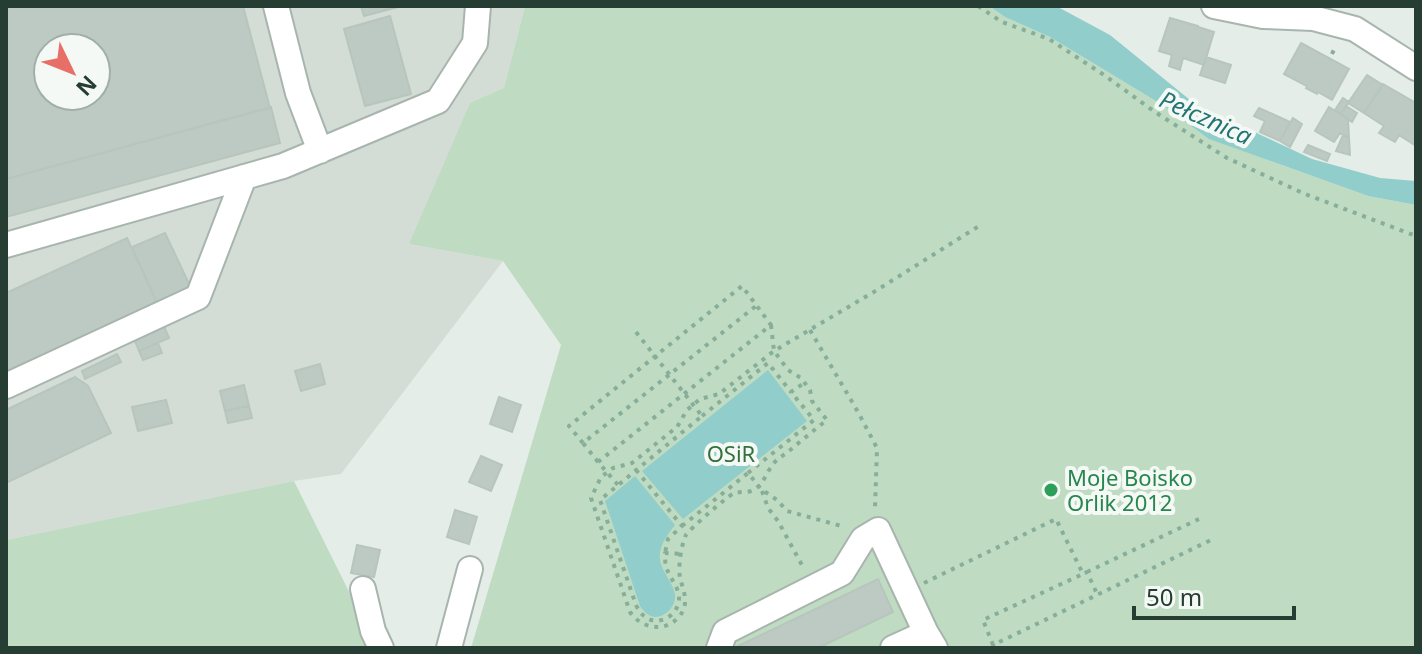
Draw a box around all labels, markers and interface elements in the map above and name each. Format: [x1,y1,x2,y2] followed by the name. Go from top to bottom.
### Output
[32,32,112,112] north arrow
[70,70,104,103] text: N
[1155,82,1258,152] water label: Pełcznica
[707,438,756,468] park label: OSiR
[1067,462,1193,517] place label: Moje Boisko Orlik 2012
[1042,481,1060,499] marker: Moje Boisko Orlik 2012
[1134,570,1294,620] scale bar
[1146,580,1202,613] text: 50 m

